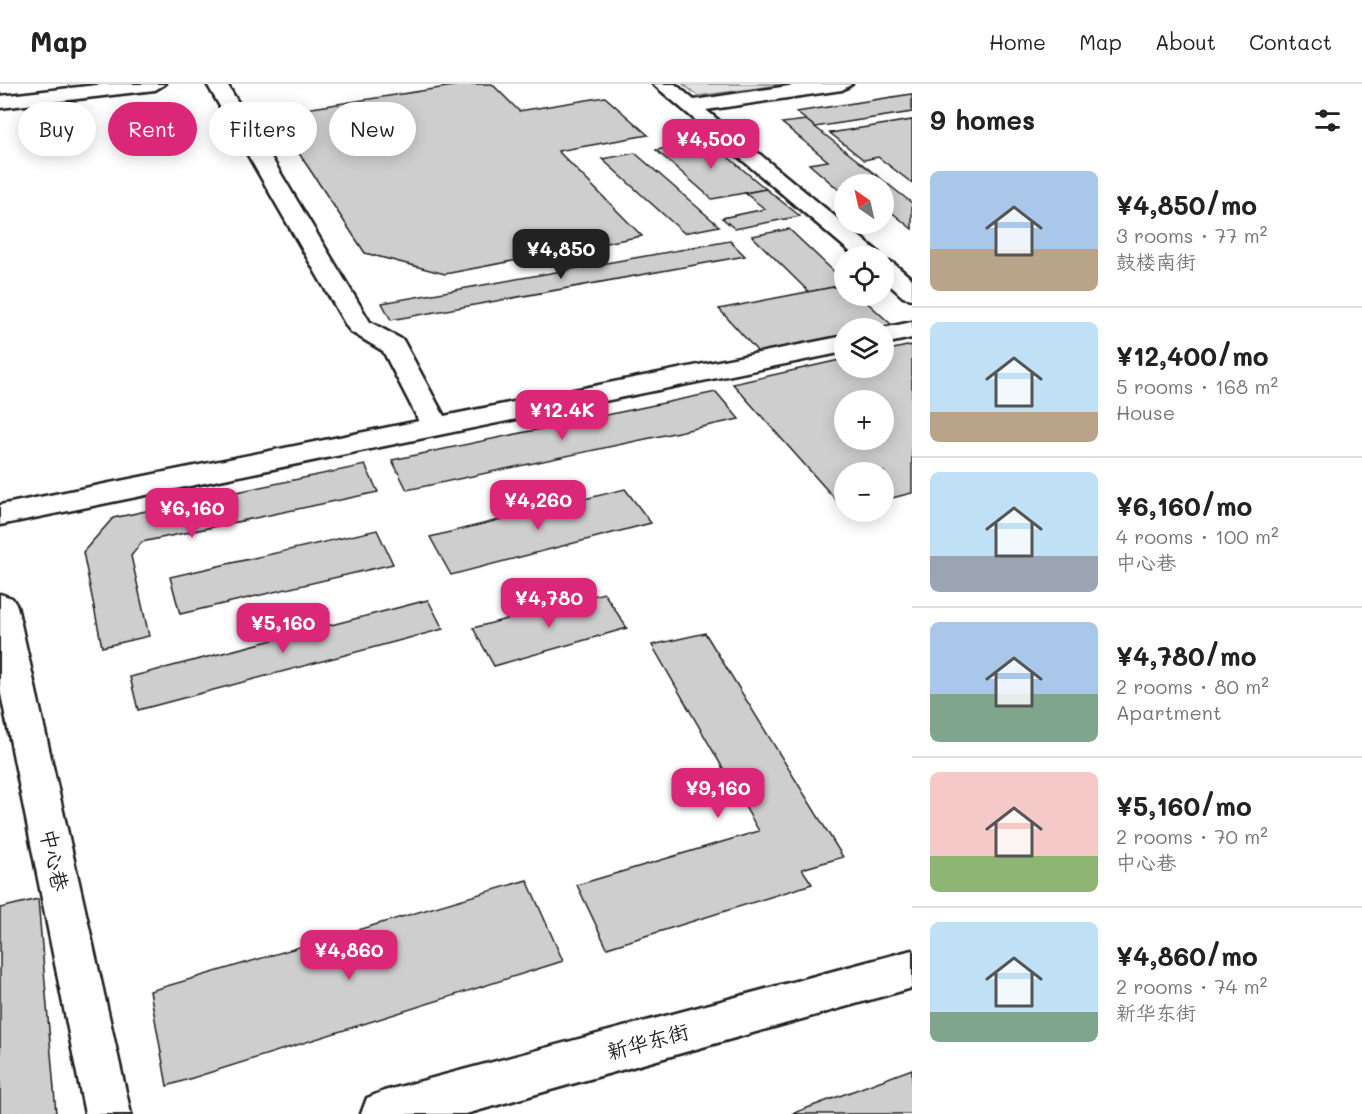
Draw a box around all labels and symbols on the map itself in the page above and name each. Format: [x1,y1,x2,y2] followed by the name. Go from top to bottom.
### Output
[662,119,760,170] pin: ¥4,500
[834,174,894,234] north arrow
[512,229,610,280] pin: ¥4,850
[513,390,611,441] pin: ¥12.4K
[489,480,587,531] pin: ¥4,260
[143,488,241,539] pin: ¥6,160
[500,578,598,629] pin: ¥4,780
[234,603,332,654] pin: ¥5,160
[669,768,767,819] pin: ¥9,160
[36,826,75,893] street label: 中心巷
[300,930,398,981] pin: ¥4,860
[604,1017,692,1064] street label: 新华东街

